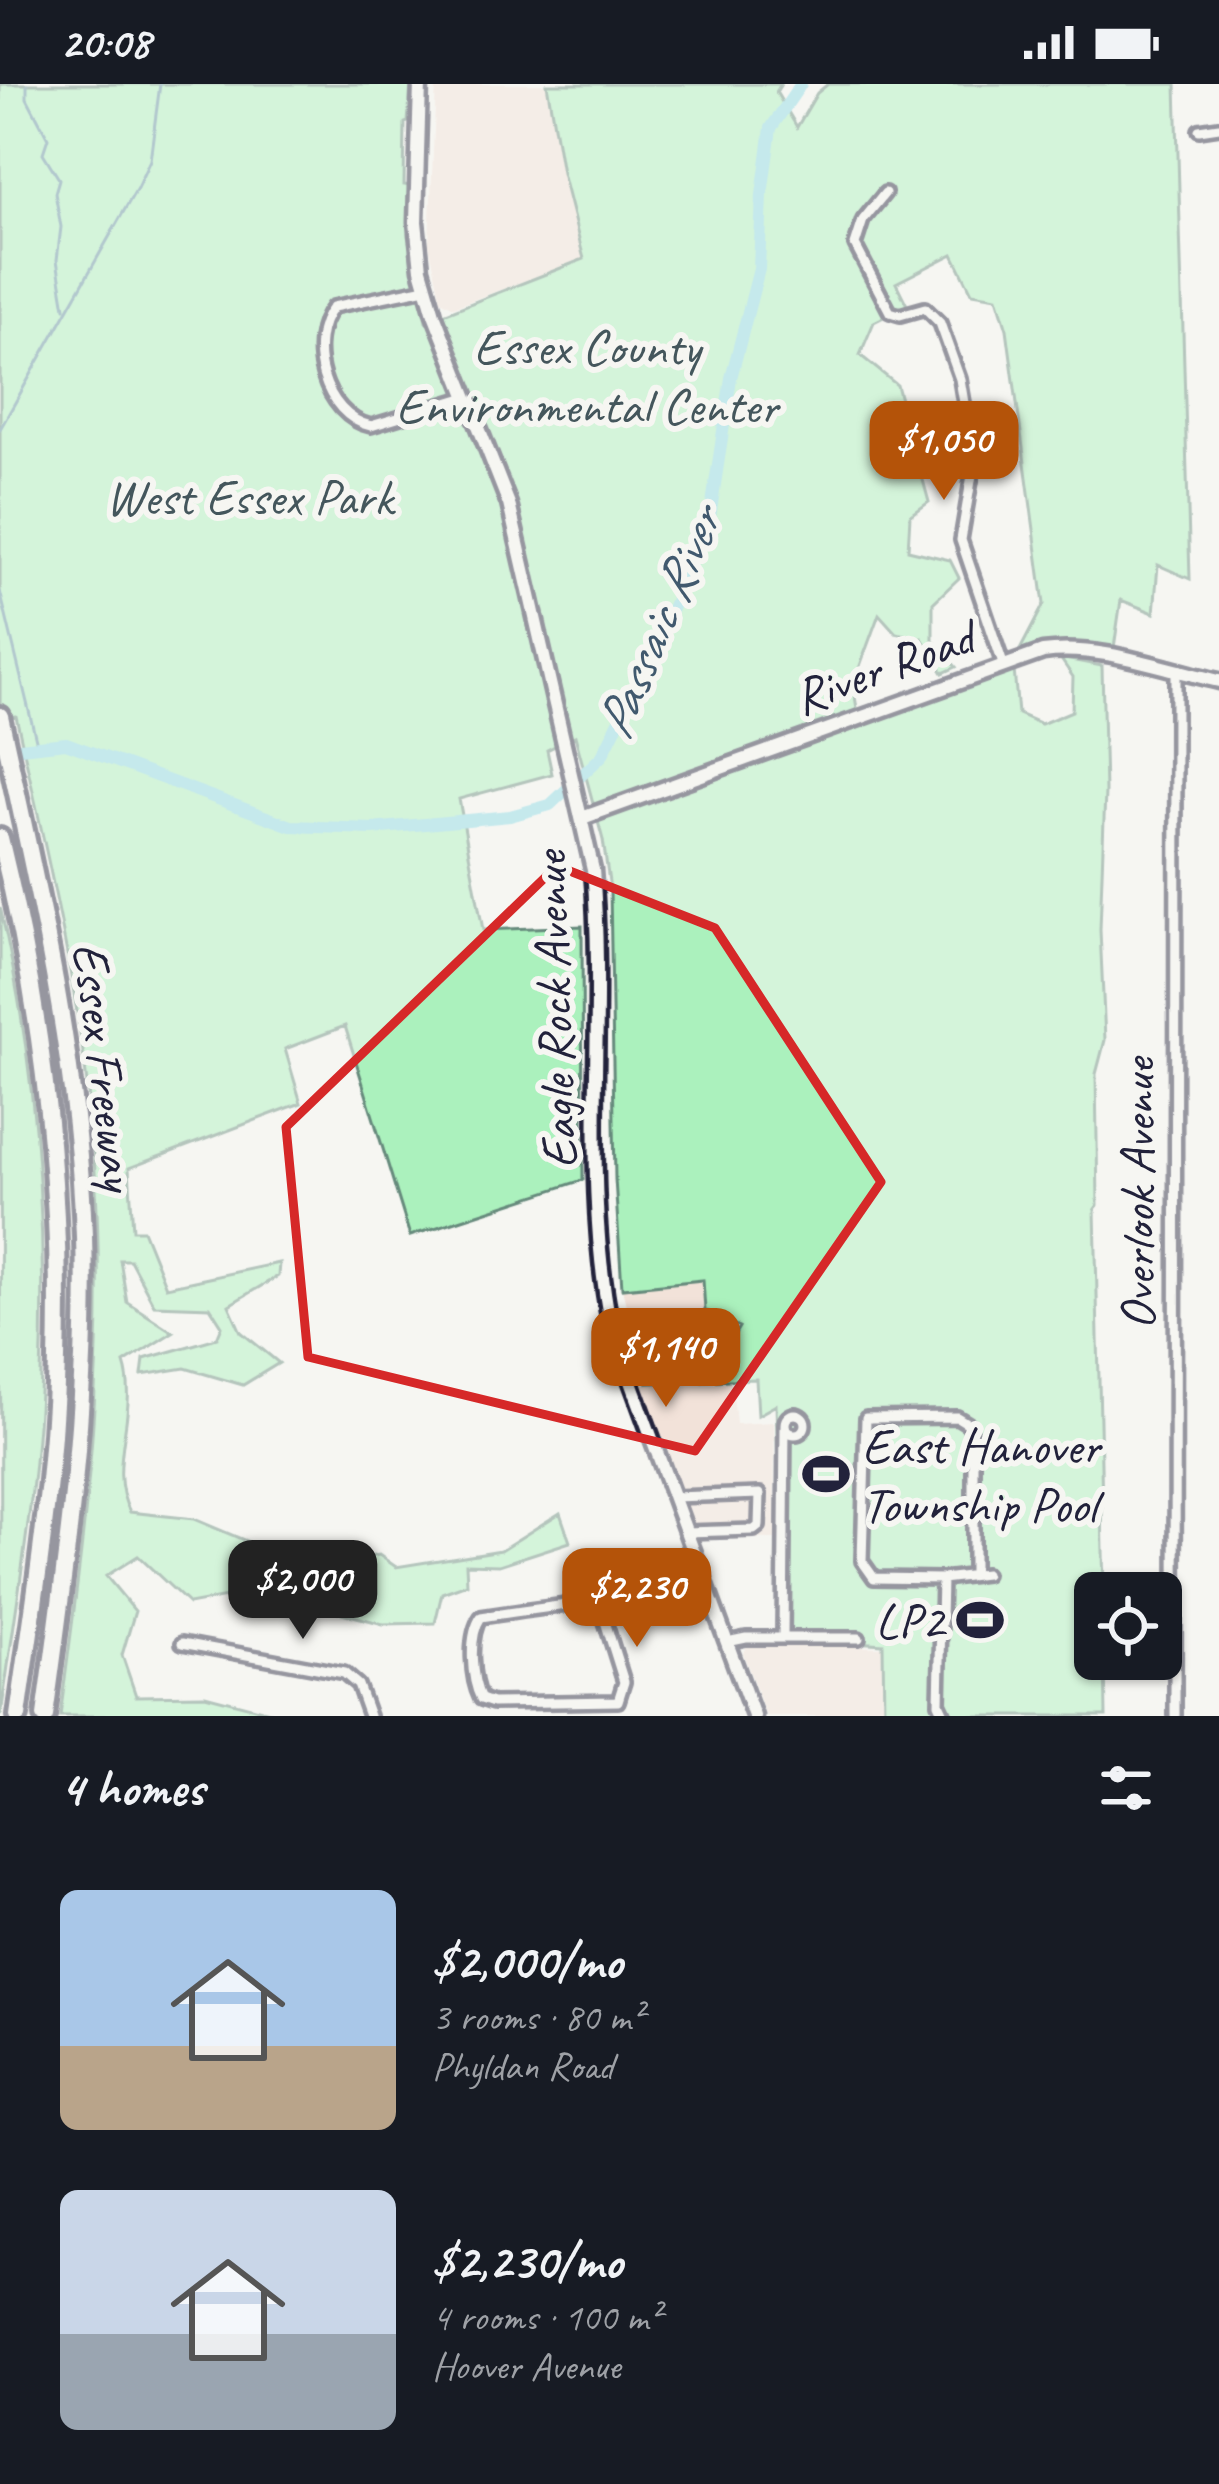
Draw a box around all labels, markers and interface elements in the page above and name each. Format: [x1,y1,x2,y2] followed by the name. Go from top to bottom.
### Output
[60,14,150,71] text: 20:08
[396,315,782,438] park label: Essex County Environmental Center
[846,401,1042,503] pin: $1,050
[897,415,991,464] text: $1,050
[105,465,396,529] park label: West Essex Park
[579,491,740,748] water label: Passaic River
[784,602,989,729] street label: River Road
[516,847,592,1170] street label: Eagle Rock Avenue
[58,939,152,1198] street label: Essex Freeway
[1105,1055,1169,1330] street label: Overlook Avenue
[568,1308,764,1410] pin: $1,140
[618,1322,714,1371] text: $1,140
[862,1414,1105,1537] place label: East Hanover Township Pool
[801,1449,851,1499] sports icon: East Hanover Township Pool
[205,1540,401,1642] pin: $2,000
[539,1548,735,1650] pin: $2,230
[255,1554,351,1603] text: $2,000
[589,1562,685,1611] text: $2,230
[1074,1572,1182,1680] map controls
[1074,1572,1182,1680] button: locate
[875,1589,948,1653] place label: LP2
[955,1595,1005,1645] sports icon: LP2
[1093,1755,1159,1821] icon: filters
[60,1756,204,1820] text: 4 homes
[432,1929,622,1993] text: $2,000/mo
[156,1938,300,2082] icon: home
[432,1993,643,2042] text: 3 rooms · 80 m²
[432,2042,613,2091] text: Phyldan Road
[432,2229,622,2293] text: $2,230/mo
[156,2238,300,2382] icon: home
[432,2293,660,2342] text: 4 rooms · 100 m²
[432,2342,620,2391] text: Hoover Avenue

